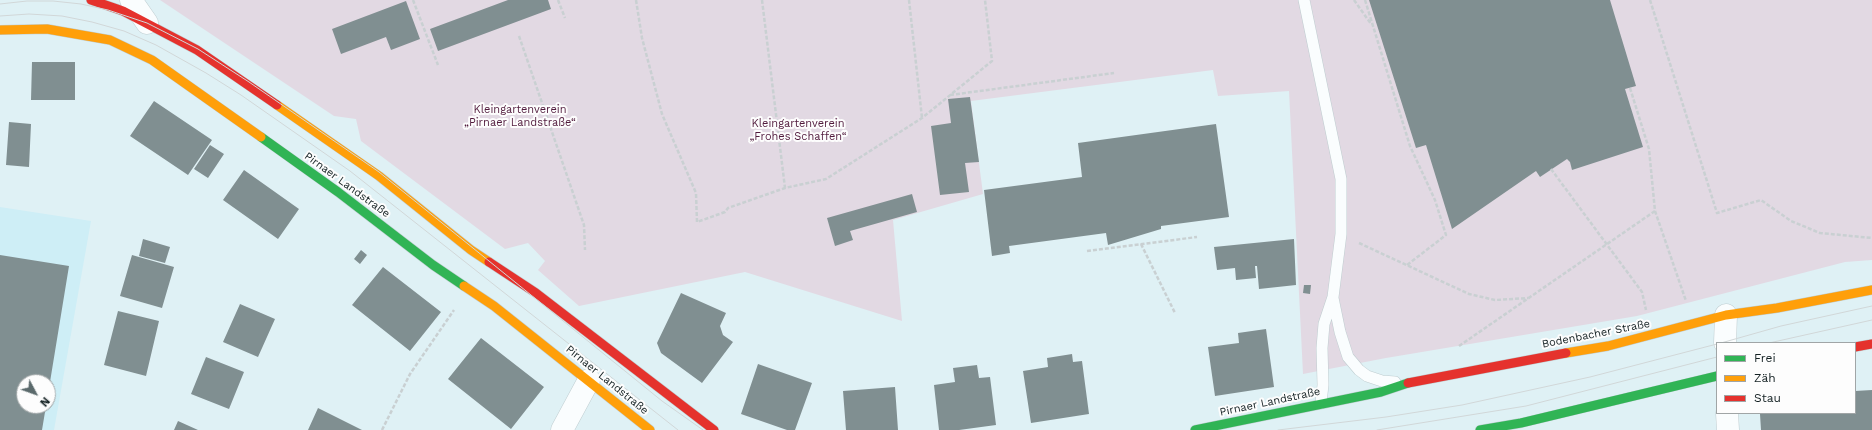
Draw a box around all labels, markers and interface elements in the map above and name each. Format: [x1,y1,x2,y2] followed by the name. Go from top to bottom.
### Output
[464,103,576,129] park label: Kleingartenverein „Pirnaer Landstraße“
[749,117,847,143] park label: Kleingartenverein „Frohes Schaffen“
[302,150,392,220] street label: Pirnaer Landstraße
[1541,317,1651,351] street label: Bodenbacher Straße
[1716,342,1856,414] legend
[563,343,651,417] street label: Pirnaer Landstraße
[1754,351,1776,365] text: Frei
[1754,371,1776,385] text: Zäh
[16,374,56,414] north arrow
[1219,385,1321,419] street label: Pirnaer Landstraße
[1754,391,1781,405] text: Stau
[37,394,52,409] text: N

